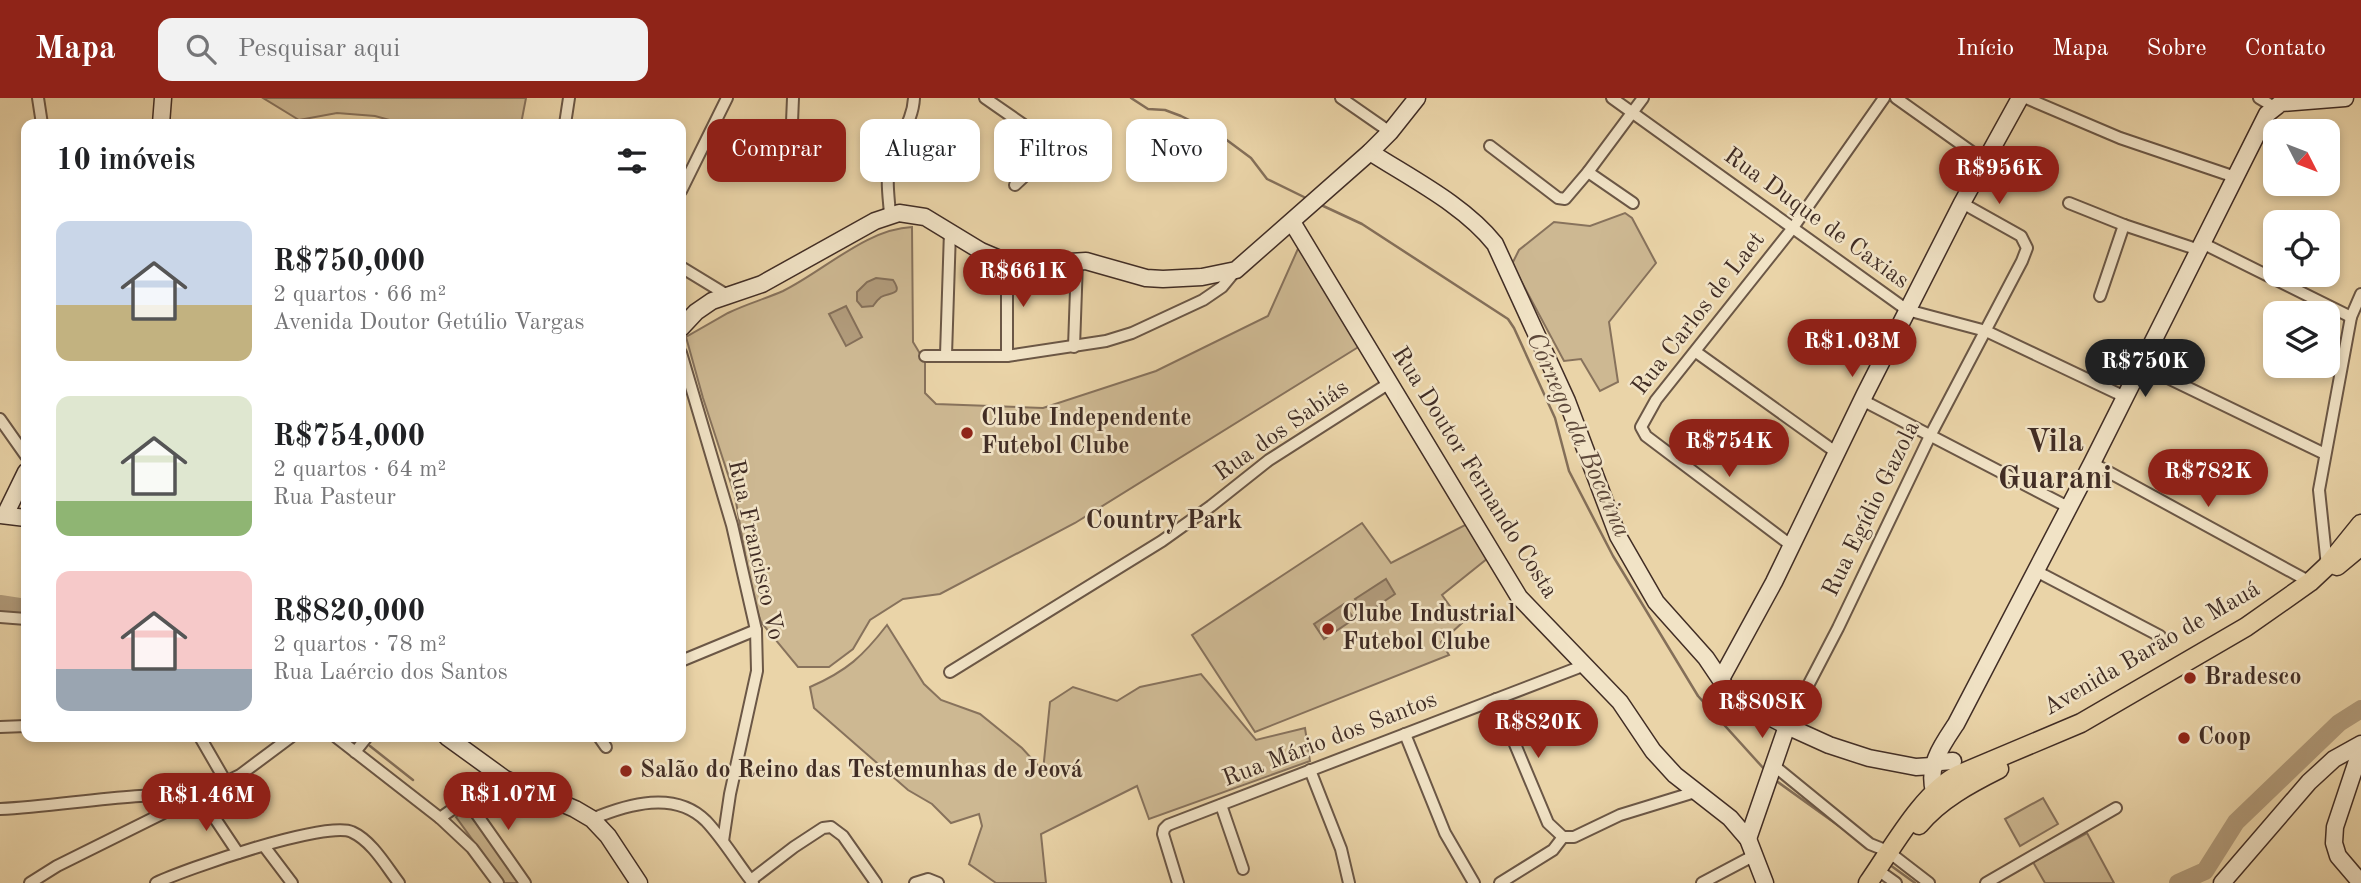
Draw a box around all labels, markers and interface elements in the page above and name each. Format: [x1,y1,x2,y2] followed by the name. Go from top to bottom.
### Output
[158,18,648,81] search box
[182,30,220,68] icon: search
[35,33,116,66] text: Mapa
[238,36,400,62] text: Pesquisar aqui
[1957,37,2014,61] text: Início
[2052,37,2109,61] text: Mapa
[2147,37,2206,61] text: Sobre
[2244,37,2326,61] text: Contato
[707,119,846,182] chip: Comprar
[860,119,980,182] chip: Alugar
[994,119,1112,182] chip: Filtros
[1126,119,1227,182] chip: Novo
[2263,119,2340,196] north arrow
[2263,119,2340,378] map controls
[613,142,651,180] icon: filters
[1719,144,1913,294] street label: Rua Duque de Caxias
[56,146,195,176] text: 10 imóveis
[1942,146,2056,206] pin: R$956K
[1955,157,2043,180] text: R$956K
[2263,210,2340,287] button: locate
[1628,228,1770,400] street label: Rua Carlos de Laet
[273,247,425,277] text: R$750,000
[112,249,196,333] icon: home
[966,250,1080,309] pin: R$661K
[979,260,1067,283] text: R$661K
[273,283,446,306] text: 2 quartos · 66 m²
[2263,301,2340,378] button: layers
[273,311,584,334] text: Avenida Doutor Getúlio Vargas
[1787,320,1917,379] pin: R$1.03M
[1521,328,1635,542] water label: Córrego da Bocaina
[1803,330,1901,353] text: R$1.03M
[2088,340,2202,399] pin: R$750K
[1386,343,1562,603] street label: Rua Doutor Fernando Costa
[2101,350,2189,373] text: R$750K
[1210,376,1354,486] street label: Rua dos Sabiás
[981,407,1192,459] place label: Clube Independente Futebol Clube
[1819,417,1925,601] street label: Rua Egídio Gazola
[1672,420,1786,479] pin: R$754K
[273,422,425,452] text: R$754,000
[112,424,196,508] icon: home
[959,425,975,441] marker: Clube Independente Futebol Clube
[1998,427,2112,496] district label: Vila Guarani
[1685,430,1773,453] text: R$754K
[2151,450,2265,509] pin: R$782K
[273,458,446,481] text: 2 quartos · 64 m²
[723,458,787,642] street label: Rua Francisco Vo
[2164,460,2252,483] text: R$782K
[273,486,396,509] text: Rua Pasteur
[1086,508,1243,534] district label: Country Park
[2040,577,2264,721] street label: Avenida Barão de Mauá
[273,597,425,627] text: R$820,000
[112,599,196,683] icon: home
[1342,603,1515,655] place label: Clube Industrial Futebol Clube
[1320,621,1336,637] marker: Clube Industrial Futebol Clube
[273,633,446,656] text: 2 quartos · 78 m²
[273,661,508,684] text: Rua Laércio dos Santos
[2204,666,2302,690] place label: Bradesco
[2182,670,2198,686] marker: Bradesco
[1705,680,1819,740] pin: R$808K
[1220,688,1440,792] street label: Rua Mário dos Santos
[1718,691,1806,714] text: R$808K
[1481,700,1595,760] pin: R$820K
[1494,711,1582,734] text: R$820K
[2198,726,2251,750] place label: Coop
[2176,730,2192,746] marker: Coop
[640,759,1083,783] place label: Salão do Reino das Testemunhas de Jeová
[618,763,634,779] marker: Salão do Reino das Testemunhas de Jeová
[443,772,573,832] pin: R$1.07M
[141,774,271,833] pin: R$1.46M
[459,783,557,806] text: R$1.07M
[157,784,255,807] text: R$1.46M

